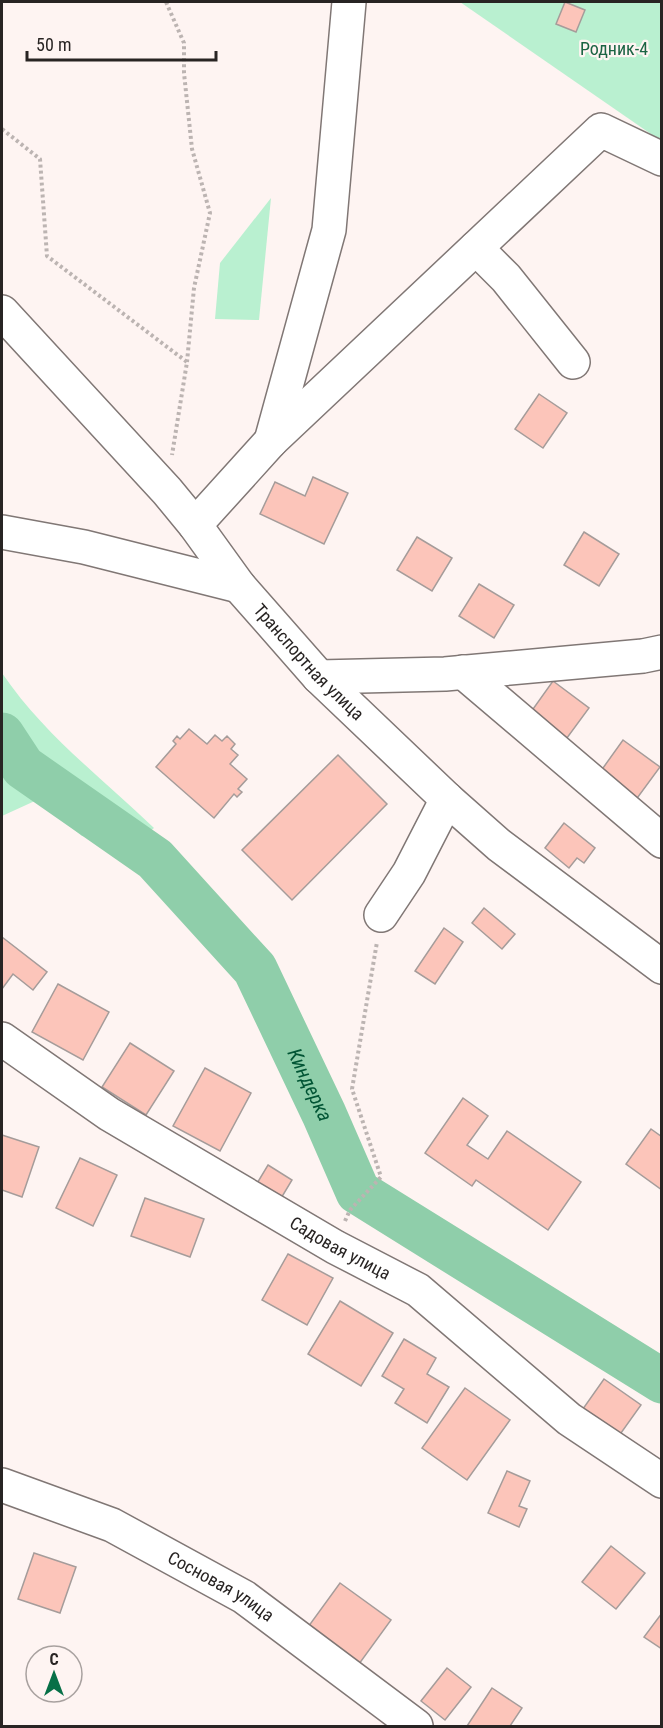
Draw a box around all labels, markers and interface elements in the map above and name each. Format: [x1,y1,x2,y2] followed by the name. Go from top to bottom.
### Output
[27,24,216,62] scale bar
[36,34,71,55] text: 50 m
[580,38,648,59] park label: Родник-4
[250,599,369,724] street label: Транспортная улица
[282,1044,338,1125] water label: Киндерка
[286,1212,394,1284] street label: Садовая улица
[164,1546,278,1626] street label: Сосновая улица
[24,1644,84,1704] north arrow
[49,1650,59,1669] text: С

